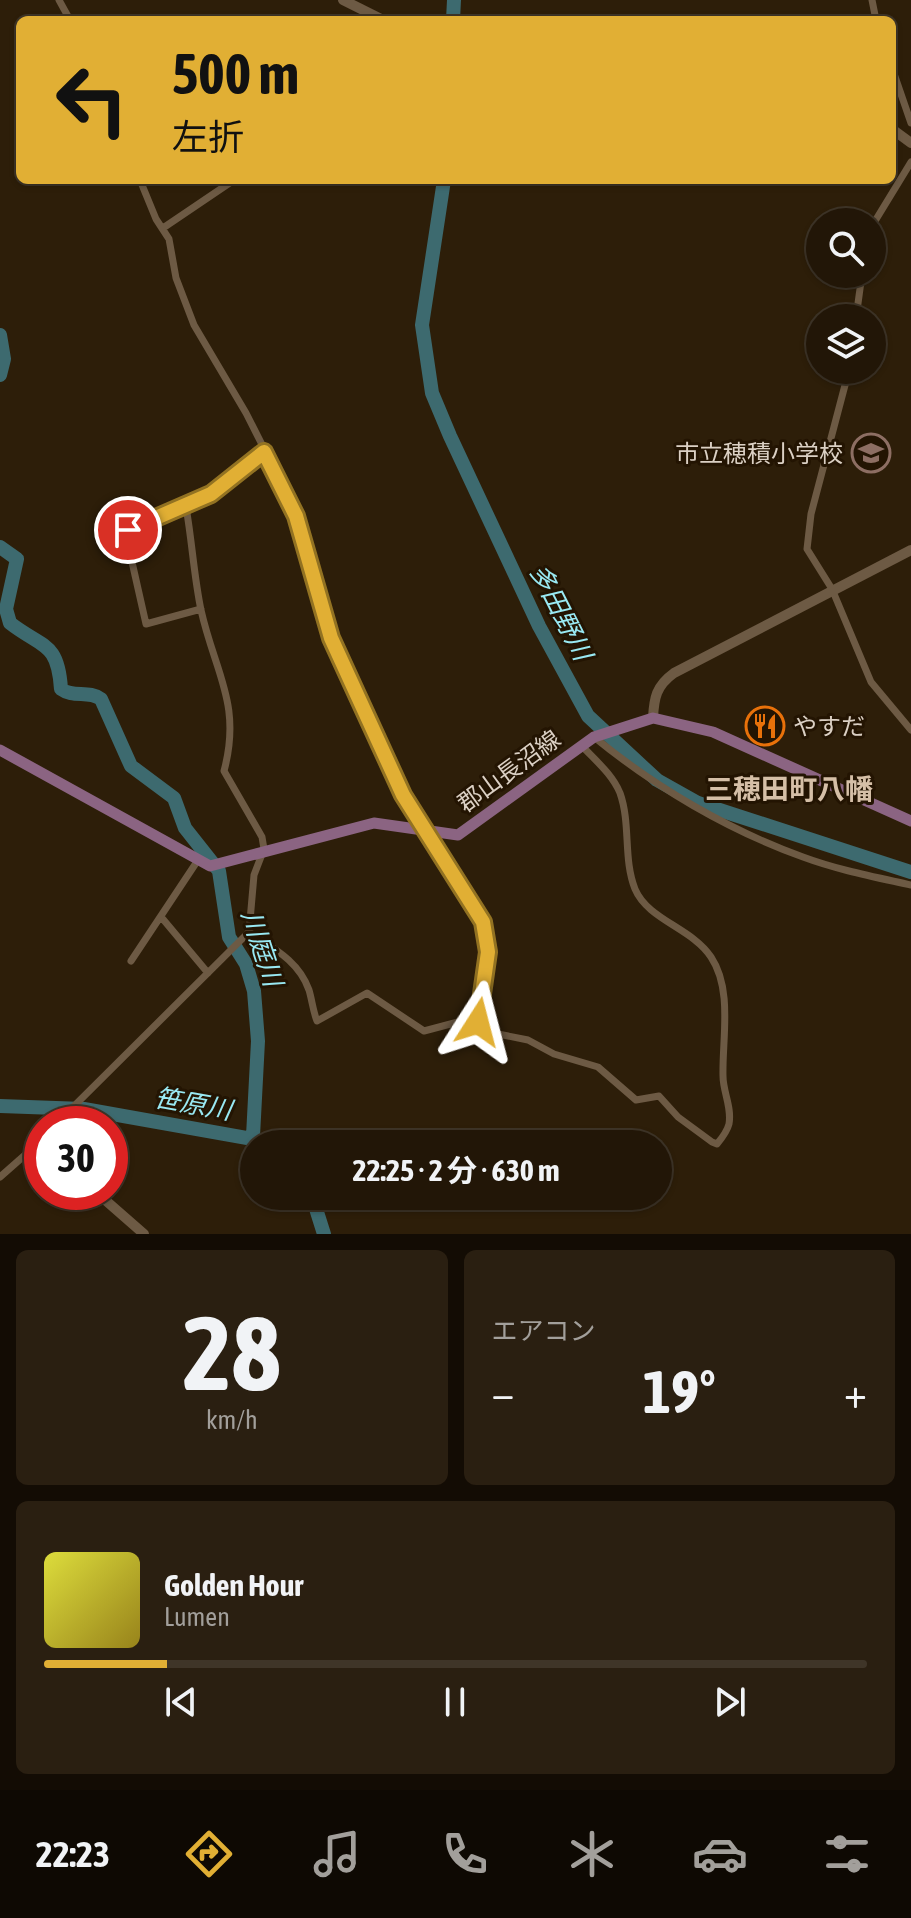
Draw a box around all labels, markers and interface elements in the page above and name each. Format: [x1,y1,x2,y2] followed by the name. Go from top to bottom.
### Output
[172,42,299,106] text: 500 m
[40,48,144,152] icon: left
[172,116,244,158] text: 左折
[806,208,886,384] map controls
[806,208,886,288] button: search
[806,304,886,384] button: layers
[850,432,892,474] school or university icon: 市立穂積小学校
[675,440,843,467] place label: 市立穂積小学校
[94,496,162,564] pin
[106,508,150,552] icon: arrive
[524,559,599,668] water label: 多田野川
[744,705,786,747] restaurant icon: やすだ
[793,713,865,740] place label: やすだ
[453,725,565,817] street label: 郡山長沼線
[705,773,873,805] district label: 三穂田町八幡
[236,906,289,993] water label: 川庭川
[436,980,520,1064] position arrow
[152,1082,237,1126] water label: 笹原川
[24,1106,128,1210] speed limit sign: 30
[352,1153,560,1187] text: 22:25 · 2 分 · 630 m
[183,1293,281,1412] text: 28
[492,1316,596,1346] text: エアコン
[643,1357,716,1426] text: 19°
[492,1367,514,1417] text: −
[844,1367,867,1417] text: +
[206,1405,258,1435] text: km/h
[164,1568,303,1602] text: Golden Hour
[164,1602,230,1632] text: Lumen
[159,1680,203,1724] icon: previous
[433,1680,477,1724] icon: pause
[708,1680,752,1724] icon: next
[181,1826,237,1882] icon: directions
[309,1826,365,1882] icon: music
[437,1826,493,1882] icon: phone
[564,1826,620,1882] icon: climate
[692,1826,748,1882] icon: car
[819,1826,875,1882] icon: filters
[36,1833,110,1875] text: 22:23

